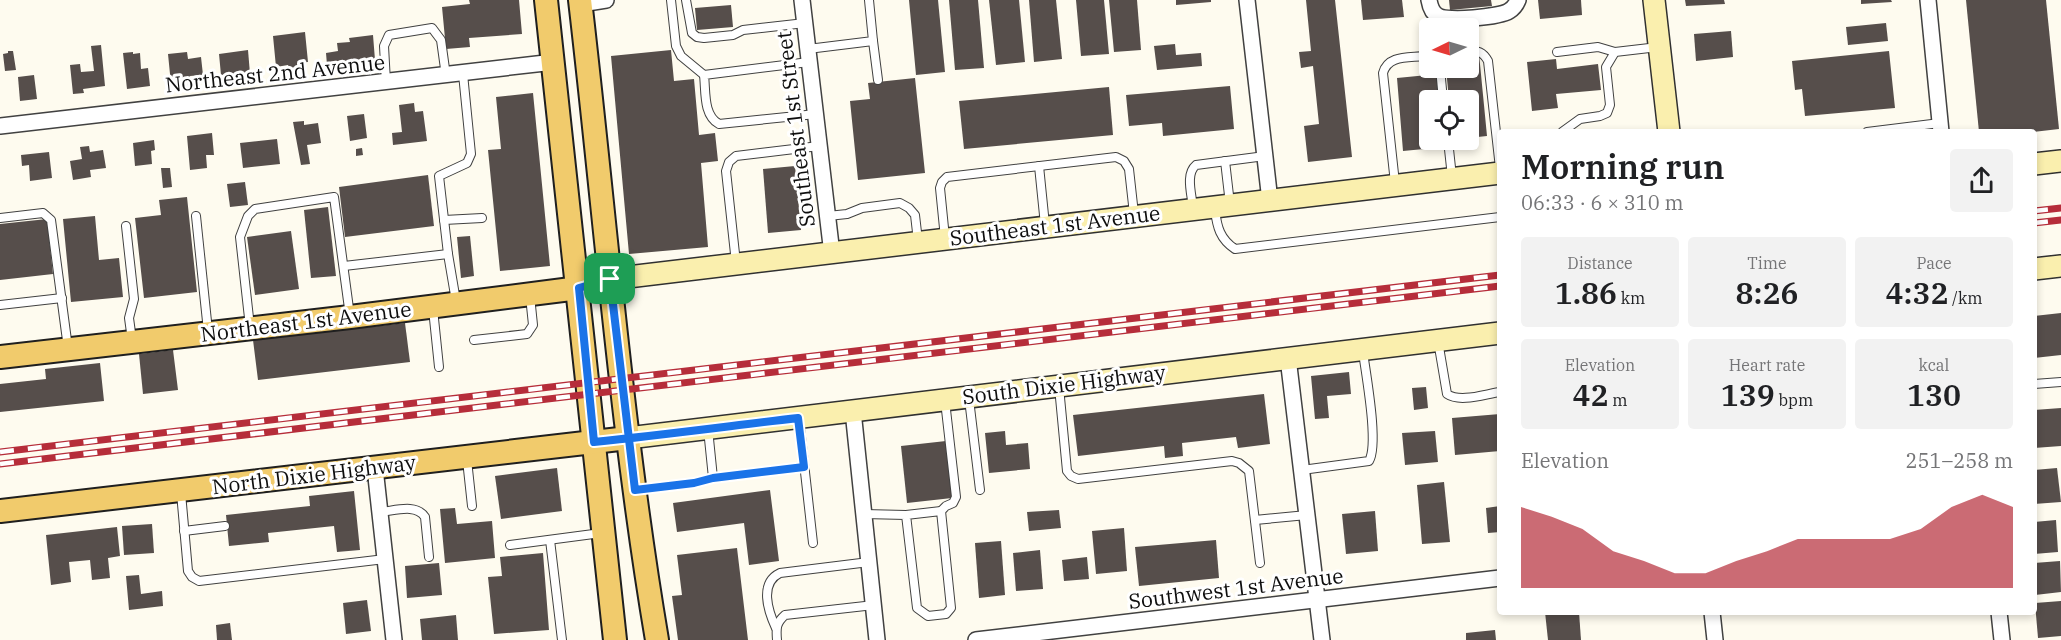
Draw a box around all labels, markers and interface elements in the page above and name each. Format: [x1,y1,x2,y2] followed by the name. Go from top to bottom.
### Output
[1419,18,1479,78] north arrow
[1419,18,1479,150] map controls
[769,30,821,229] street label: Southeast 1st Street
[164,48,386,98] street label: Northeast 2nd Avenue
[1419,90,1479,150] button: locate
[1521,145,1724,188] text: Morning run
[1950,149,2013,212] button: share
[1521,189,1684,216] text: 06:33 · 6 × 310 m
[948,198,1162,252] street label: Southeast 1st Avenue
[584,253,635,304] pin
[1567,253,1633,273] text: Distance
[1747,253,1787,273] text: Time
[1916,253,1952,273] text: Pace
[593,262,626,295] icon: arrive
[1555,273,1617,312] text: 1.86
[1736,273,1798,312] text: 8:26
[1885,273,1948,312] text: 4:32
[1617,288,1645,308] text: km
[1948,288,1983,308] text: /km
[199,294,413,348] street label: Northeast 1st Avenue
[1565,355,1635,375] text: Elevation
[1729,355,1805,375] text: Heart rate
[1919,355,1949,375] text: kcal
[961,358,1168,410] street label: South Dixie Highway
[1573,375,1609,414] text: 42
[1721,375,1775,414] text: 139
[1907,375,1961,414] text: 130
[1609,390,1627,410] text: m
[1775,390,1813,410] text: bpm
[1521,447,1609,474] text: Elevation
[1906,447,2013,474] text: 251–258 m
[210,448,418,500] street label: North Dixie Highway
[1127,561,1345,615] street label: Southwest 1st Avenue

